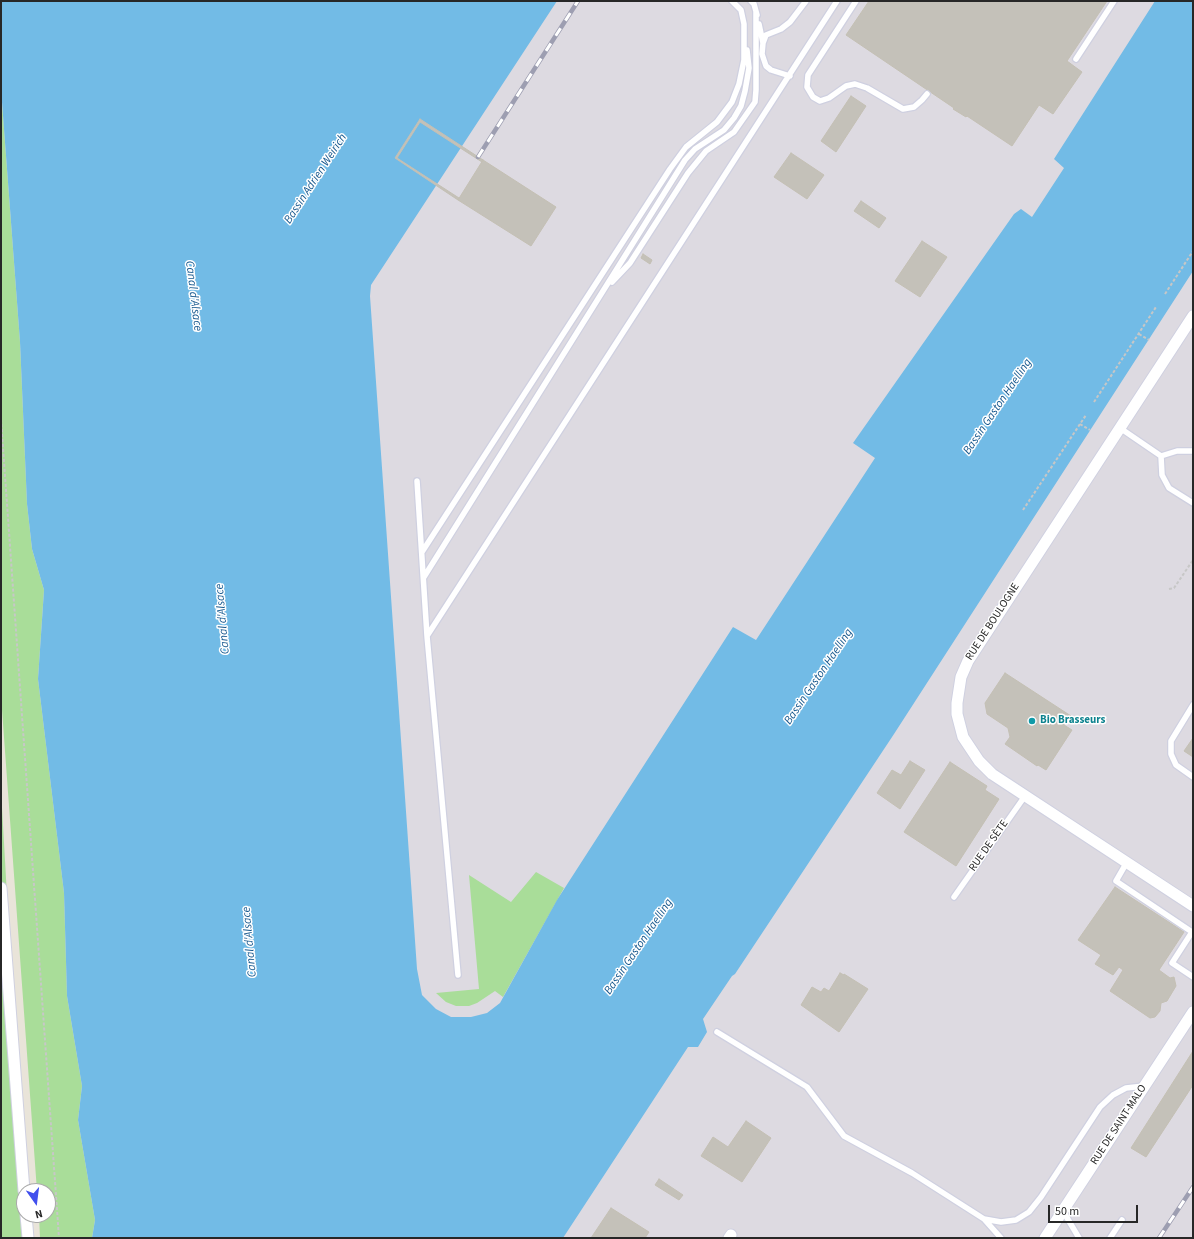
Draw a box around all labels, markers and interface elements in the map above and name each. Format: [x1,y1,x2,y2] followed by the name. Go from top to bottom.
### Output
[282,131,350,227] water label: Bassin Adrien Weirich
[182,260,204,332] water label: Canal d'Alsace
[961,356,1035,458] water label: Bassin Gaston Haelling
[963,581,1023,663] street label: RUE DE BOULOGNE
[213,583,233,655] water label: Canal d'Alsace
[782,626,856,728] water label: Bassin Gaston Haelling
[1040,714,1105,728] place label: Bio Brasseurs
[1027,716,1037,726] marker: Bio Brasseurs
[967,818,1011,874] street label: RUE DE SÈTE
[602,896,676,998] water label: Bassin Gaston Haelling
[240,906,260,978] water label: Canal d'Alsace
[1088,1082,1150,1168] street label: RUE DE SAINT-MALO
[16,1183,56,1223] north arrow
[1050,1197,1140,1223] scale bar
[1055,1203,1079,1220] text: 50 m
[33,1206,44,1222] text: N

